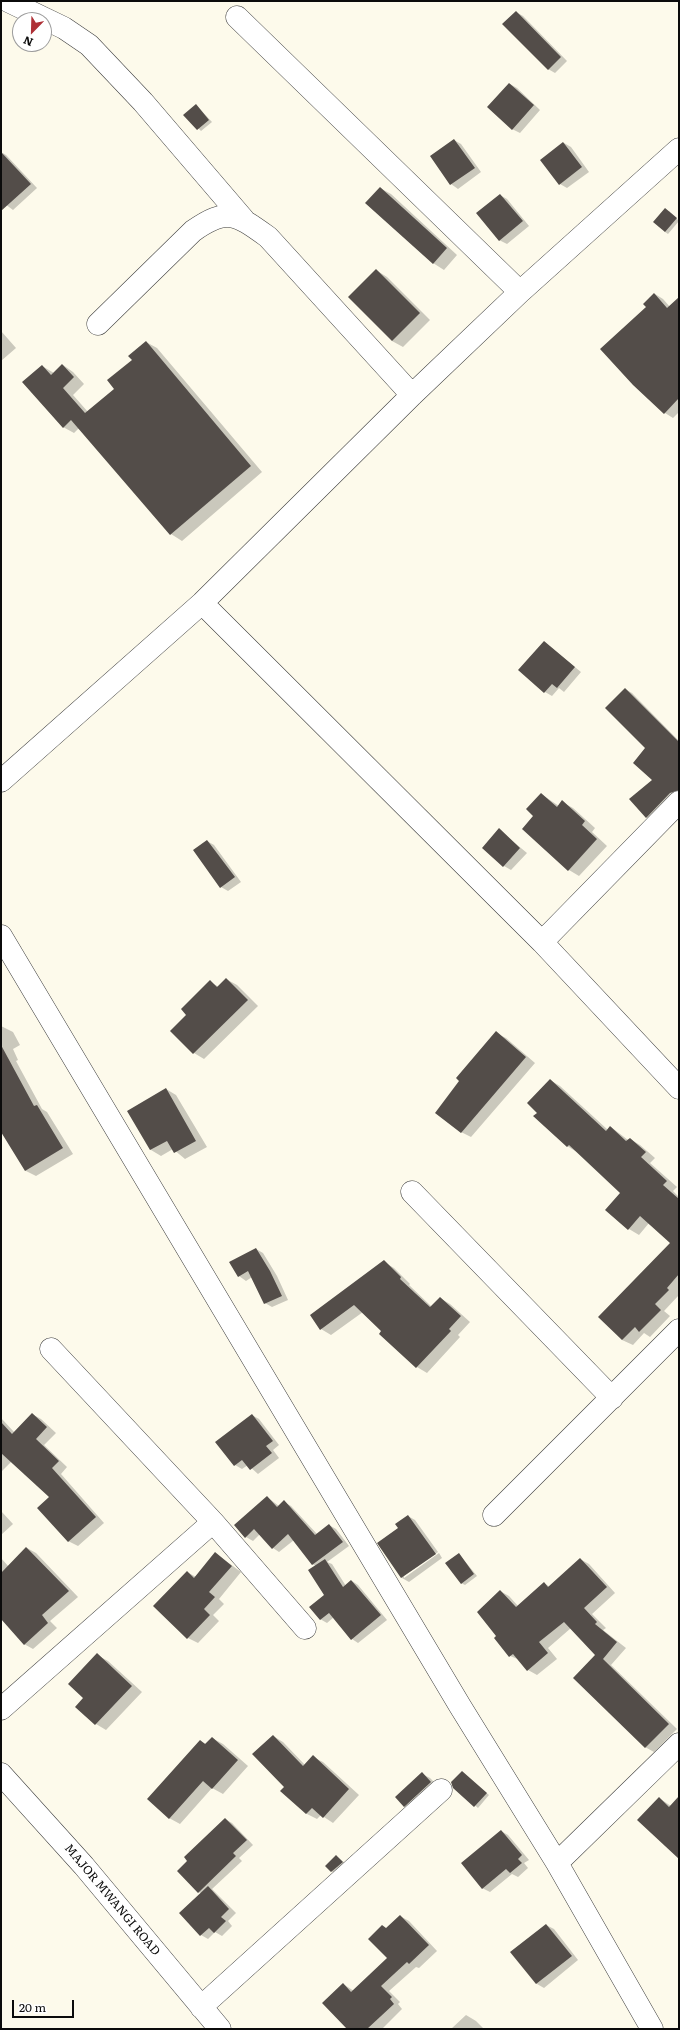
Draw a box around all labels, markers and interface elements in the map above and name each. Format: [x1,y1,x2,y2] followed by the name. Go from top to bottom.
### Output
[12,12,52,52] north arrow
[20,33,35,51] text: N
[61,1841,163,1959] street label: MAJOR MWANGI ROAD
[14,1992,76,2018] scale bar
[19,1998,46,2016] text: 20 m

